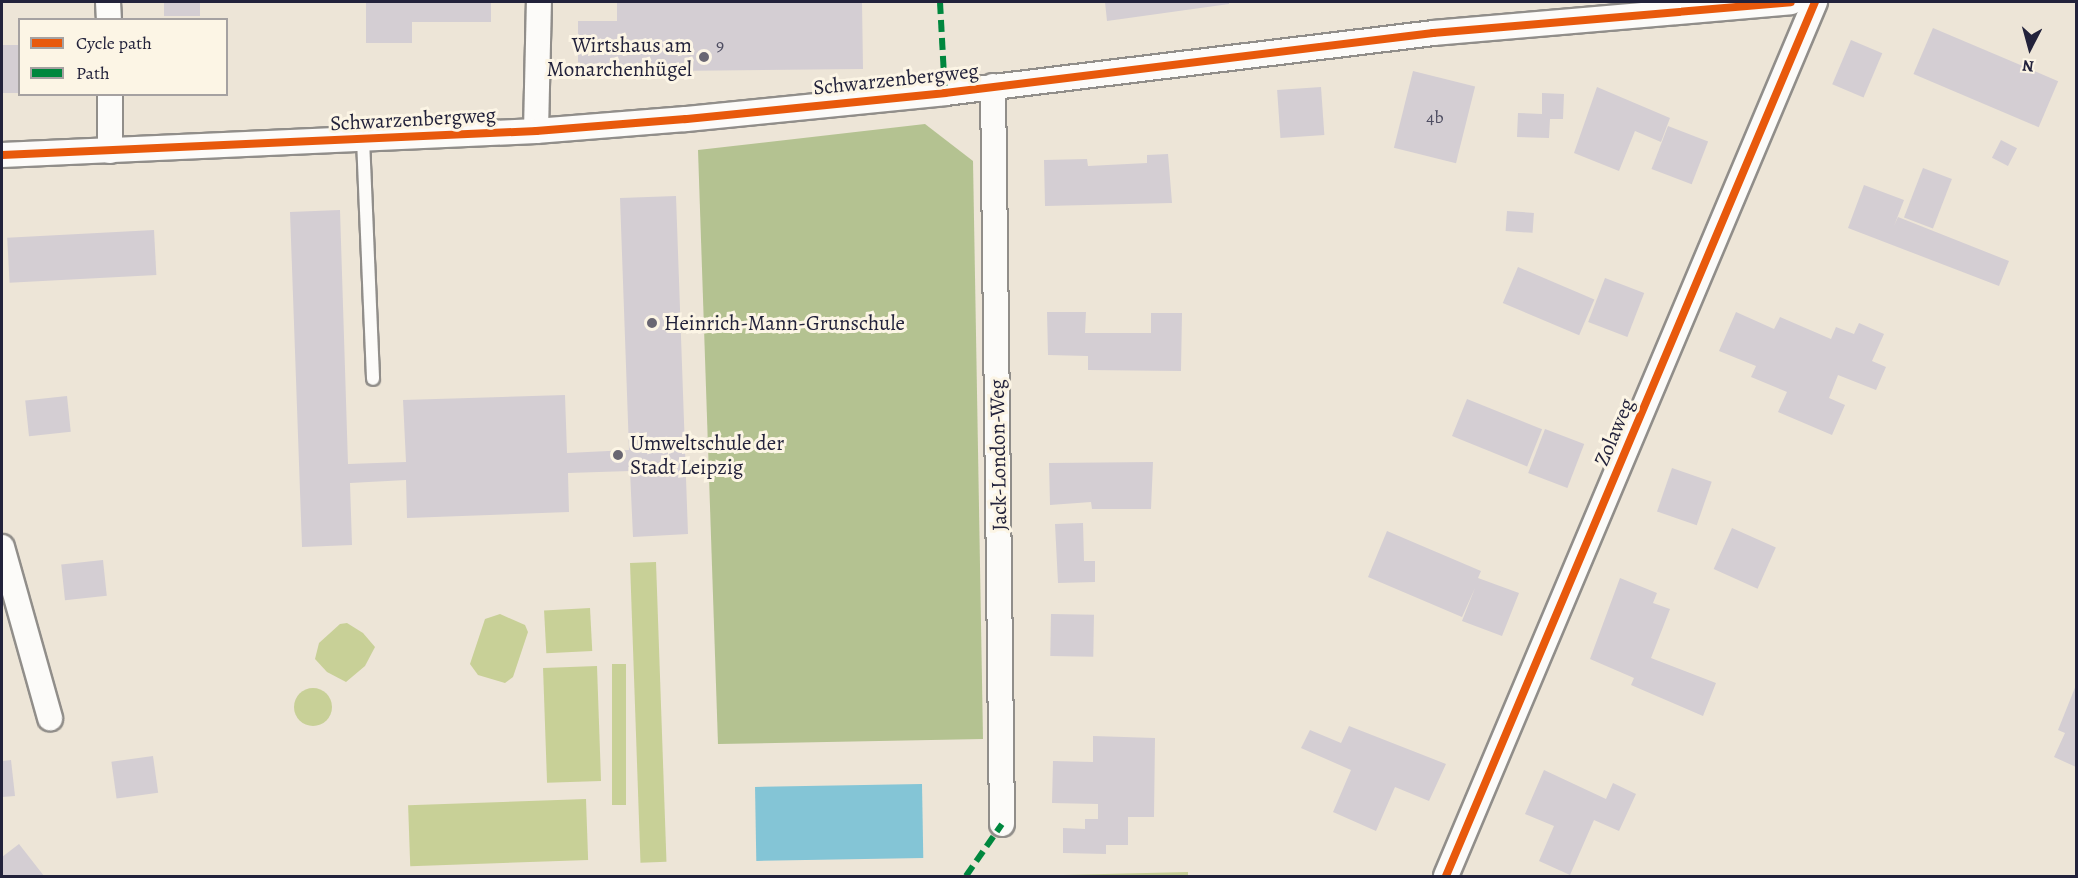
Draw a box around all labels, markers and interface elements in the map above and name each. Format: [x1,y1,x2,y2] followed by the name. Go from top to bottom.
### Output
[18,18,228,96] legend
[2000,18,2060,78] north arrow
[76,31,152,55] text: Cycle path
[546,32,692,82] place label: Wirtshaus am Monarchenhügel
[716,34,724,56] house number: 9
[697,50,711,64] marker: Wirtshaus am Monarchenhügel
[2021,54,2035,77] text: N
[812,58,980,100] street label: Schwarzenbergweg
[76,61,110,85] text: Path
[329,102,497,136] street label: Schwarzenbergweg
[1426,106,1444,128] house number: 4b
[664,310,905,336] place label: Heinrich-Mann-Grunschule
[645,316,659,330] marker: Heinrich-Mann-Grunschule
[984,379,1012,531] street label: Jack-London-Weg
[1589,395,1639,469] street label: Zolaweg
[630,430,784,480] place label: Umweltschule der Stadt Leipzig
[611,448,625,462] marker: Umweltschule der Stadt Leipzig

